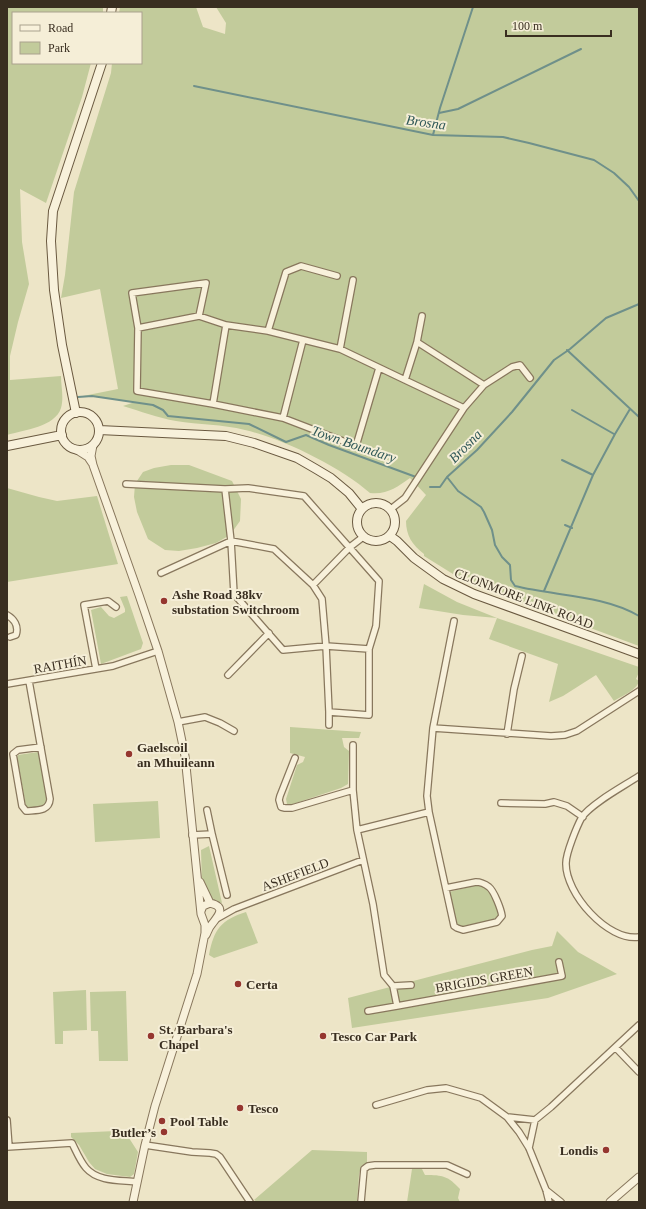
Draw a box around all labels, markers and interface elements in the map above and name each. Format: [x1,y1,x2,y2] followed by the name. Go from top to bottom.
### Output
[12,12,142,64] legend
[506,12,611,38] scale bar
[512,19,543,33] text: 100 m
[48,21,73,35] text: Road
[48,41,70,55] text: Park
[405,112,447,133] water label: Brosna
[310,423,399,466] water label: Town Boundary
[446,427,485,466] water label: Brosna
[452,565,595,632] street label: CLONMORE LINK ROAD
[172,587,299,617] place label: Ashe Road 38kv substation Switchroom
[159,596,169,606] marker: Ashe Road 38kv substation Switchroom
[32,652,88,677] street label: RAITHÍN
[137,740,215,770] place label: Gaelscoil an Mhuileann
[124,749,134,759] marker: Gaelscoil an Mhuileann
[259,855,331,894] street label: ASHEFIELD
[434,963,535,995] street label: BRIGIDS GREEN
[246,977,278,992] place label: Certa
[233,979,243,989] marker: Certa
[159,1022,233,1052] place label: St. Barbara's Chapel
[331,1029,418,1044] place label: Tesco Car Park
[146,1031,156,1041] marker: St. Barbara's Chapel
[318,1031,328,1041] marker: Tesco Car Park
[248,1101,279,1116] place label: Tesco
[235,1103,245,1113] marker: Tesco
[170,1114,228,1129] place label: Pool Table
[157,1116,167,1126] marker: Pool Table
[111,1125,156,1140] place label: Butler’s
[159,1127,169,1137] marker: Butler’s
[560,1143,598,1158] place label: Londis
[601,1145,611,1155] marker: Londis

